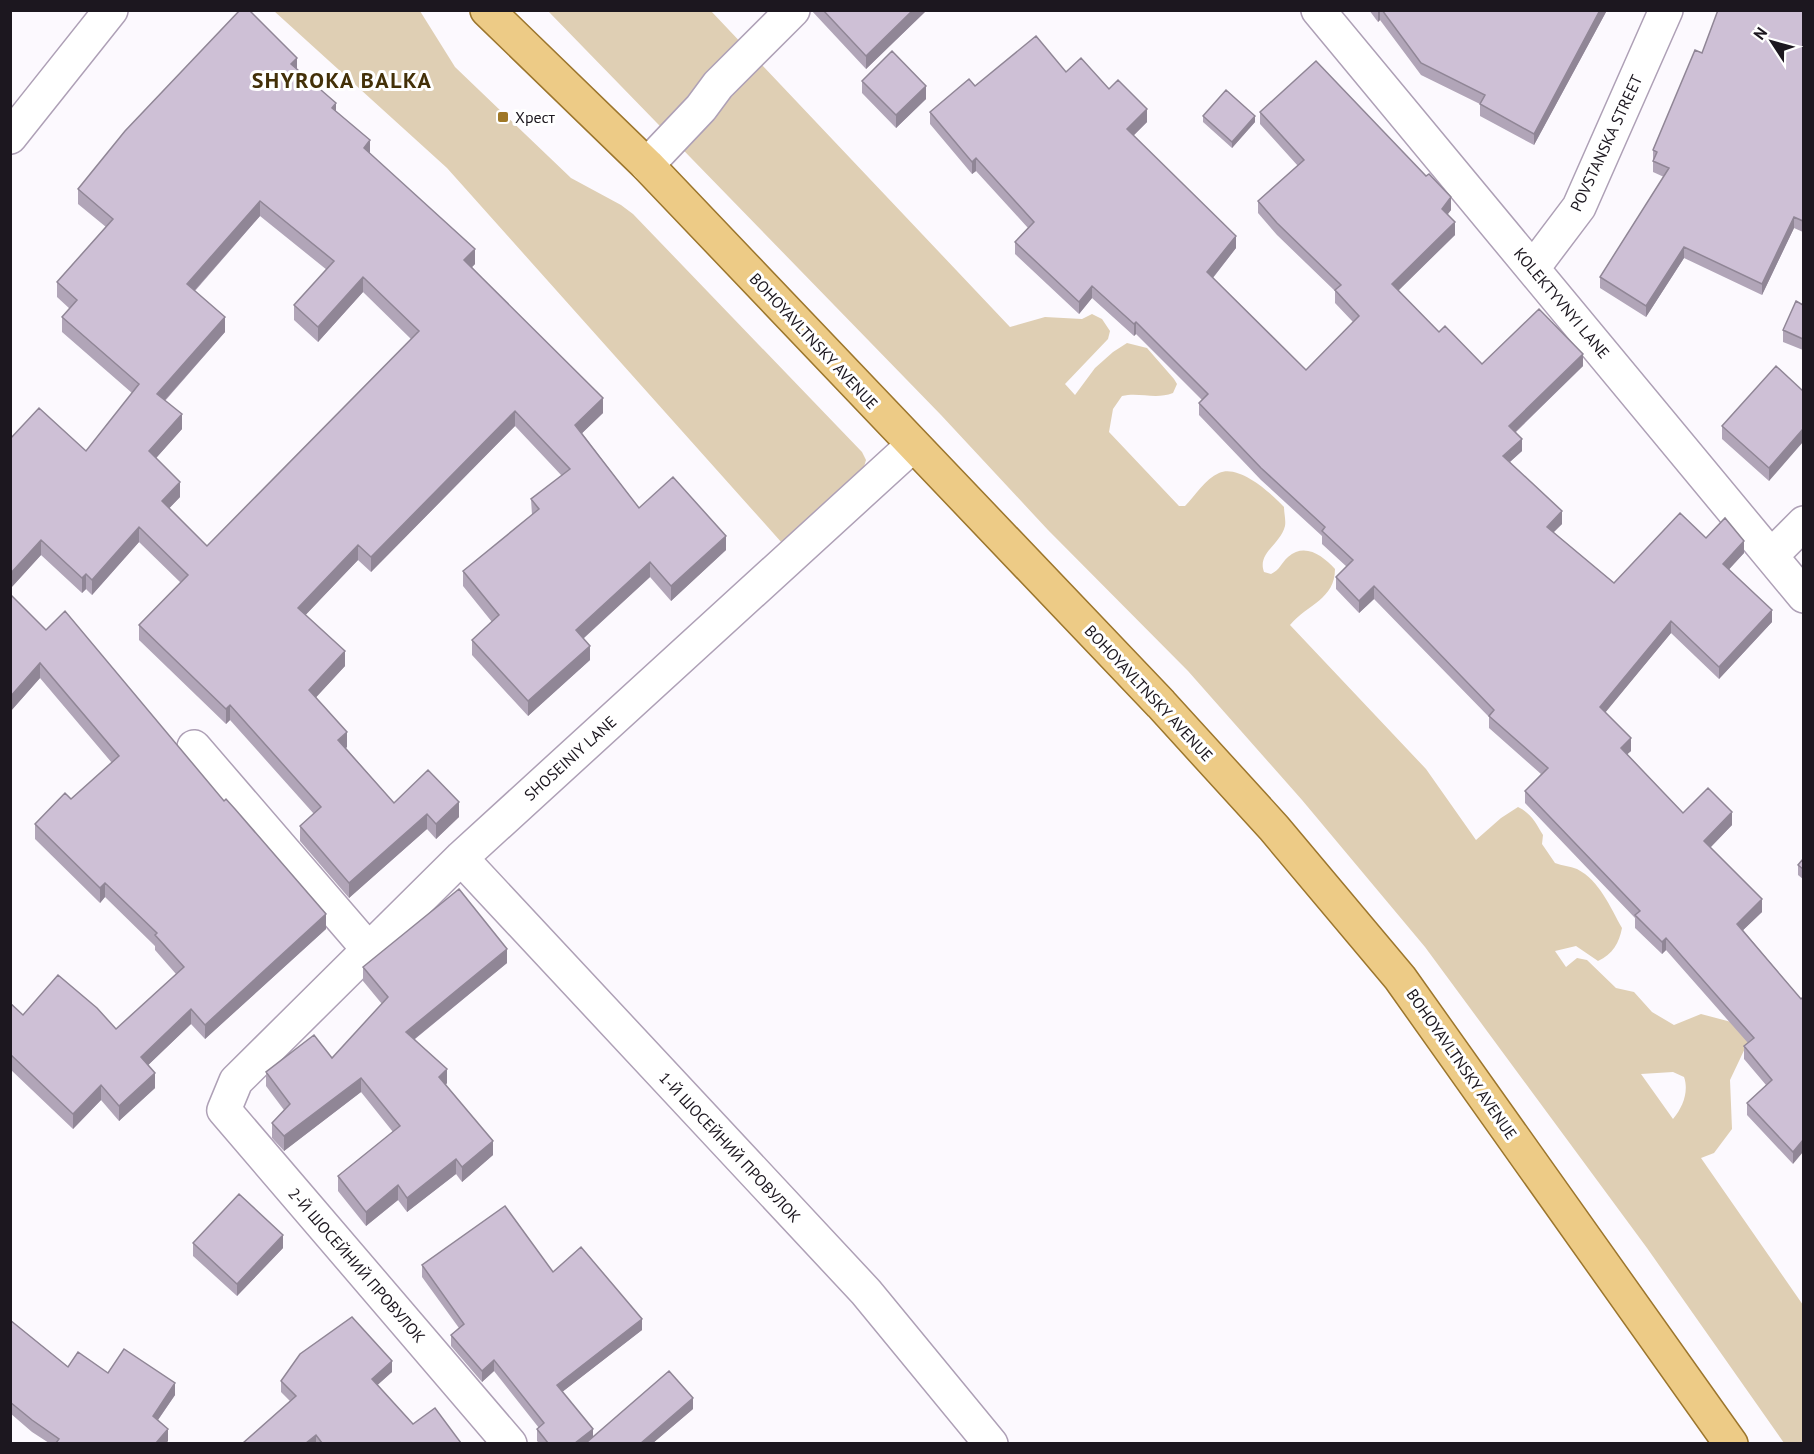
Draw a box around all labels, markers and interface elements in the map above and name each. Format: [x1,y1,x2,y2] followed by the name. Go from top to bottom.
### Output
[1742,12,1802,72] north arrow
[1749,23,1771,43] text: N
[252,66,432,94] district label: SHYROKA BALKA
[1566,71,1646,214] street label: POVSTANSKA STREET
[515,107,555,127] place label: Хрест
[496,110,510,124] marker: Хрест
[1510,244,1614,362] street label: KOLEKTYVNYI LANE
[746,269,882,413] street label: BOHOYAVLTNSKY AVENUE
[1081,621,1217,765] street label: BOHOYAVLTNSKY AVENUE
[520,711,620,805] street label: SHOSEINIY LANE
[1402,985,1522,1143] street label: BOHOYAVLTNSKY AVENUE
[655,1068,805,1227] street label: 1-Й ШОСЕЙНИЙ ПРОВУЛОК
[284,1183,430,1347] street label: 2-Й ШОСЕЙНИЙ ПРОВУЛОК

